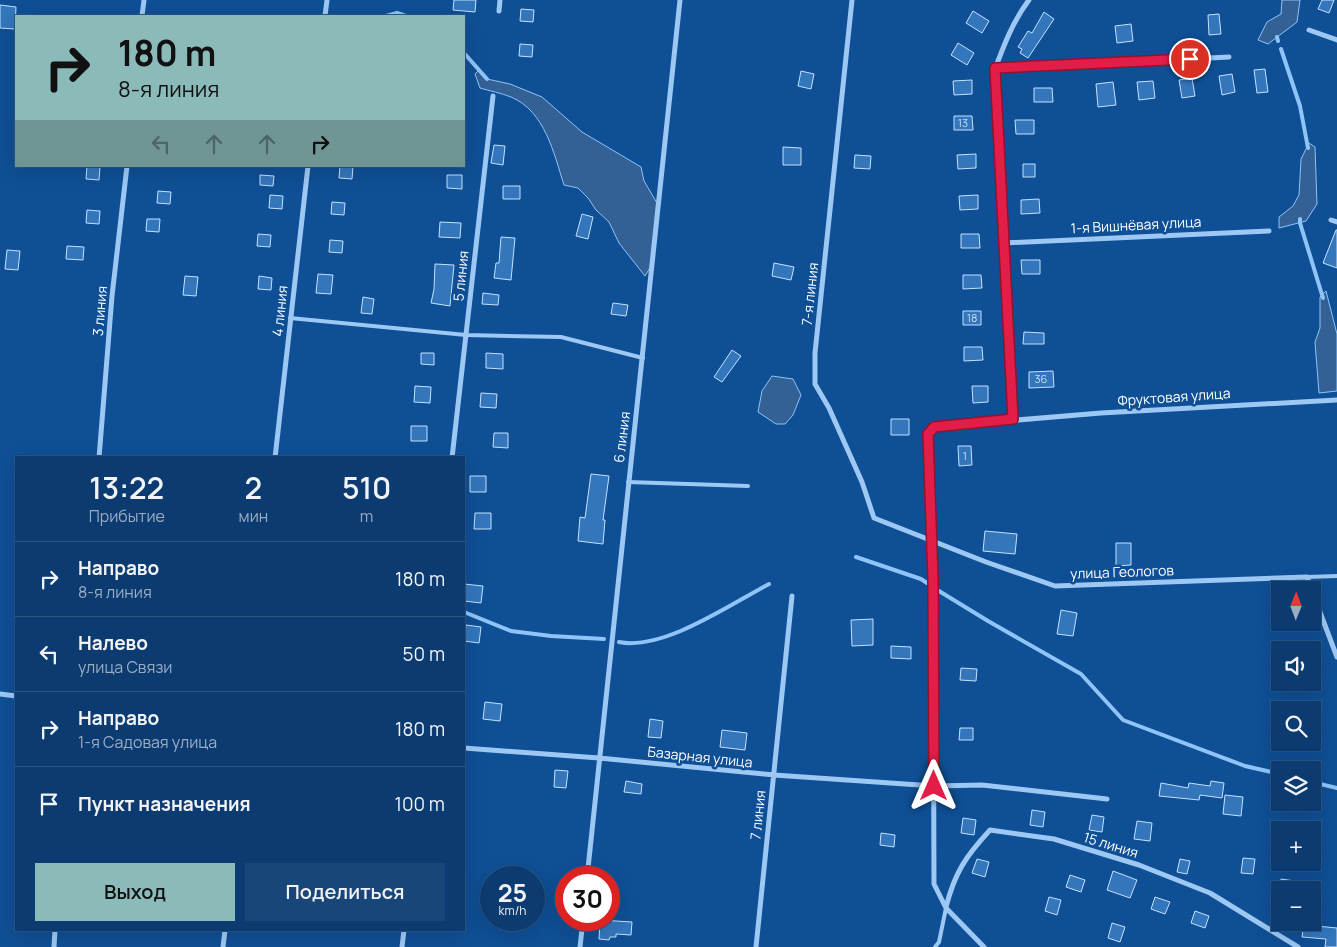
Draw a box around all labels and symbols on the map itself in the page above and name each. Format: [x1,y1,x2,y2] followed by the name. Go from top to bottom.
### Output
[1169,38,1211,80] pin
[958,115,968,130] house number: 13
[1070,212,1202,237] street label: 1-я Вишнёвая улица
[448,250,473,302] street label: 5 линия
[797,261,822,326] street label: 7-я линия
[88,285,111,337] street label: 3 линия
[267,285,292,337] street label: 4 линия
[967,310,977,325] house number: 18
[1035,371,1048,386] house number: 36
[1117,383,1231,410] street label: Фруктовая улица
[609,410,634,464] street label: 6 линия
[963,448,967,463] house number: 1
[1070,560,1175,583] street label: улица Геологов
[1271,581,1321,631] north arrow
[647,742,754,771] street label: Базарная улица
[907,759,959,811] position arrow
[745,789,770,841] street label: 7 линия
[1081,827,1141,862] street label: 15 линия
[555,866,620,931] speed limit sign: 30

